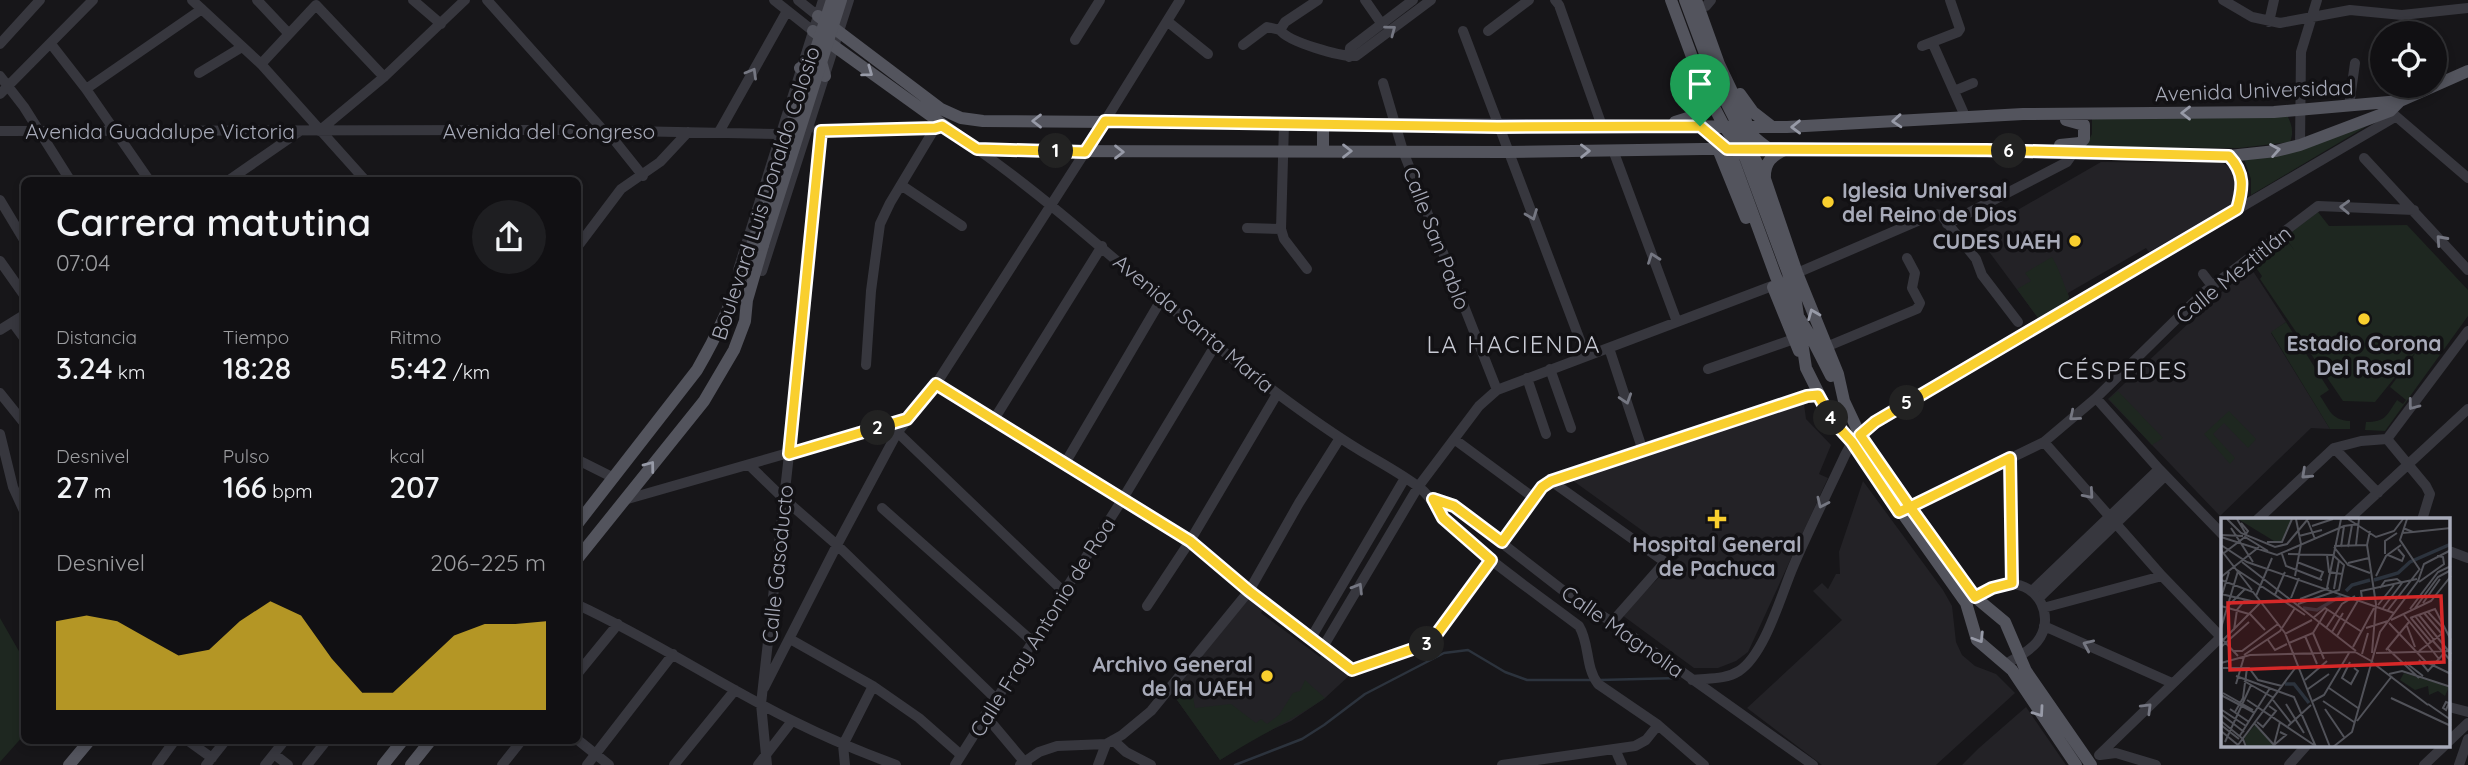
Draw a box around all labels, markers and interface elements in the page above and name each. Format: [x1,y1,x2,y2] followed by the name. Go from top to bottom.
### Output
[2370,21,2447,98] map controls
[2370,21,2447,98] button: locate
[1383,26,1396,38] one-way arrow
[705,43,825,343] street label: Boulevard Luis Donaldo Colosio
[1670,54,1730,126] pin
[860,64,873,76] one-way arrow
[1681,65,1719,103] icon: arrive
[744,67,757,80] one-way arrow
[2154,74,2354,106] street label: Avenida Universidad
[2180,105,2190,121] one-way arrow
[1031,113,1041,129] one-way arrow
[1891,113,1902,128] one-way arrow
[25,118,295,144] street label: Avenida Guadalupe Victoria
[443,118,655,144] street label: Avenida del Congreso
[1790,119,1801,135] one-way arrow
[1038,134,1074,168] pin: 1
[1992,134,2026,168] pin: 6
[1052,138,1059,162] text: 1
[2003,138,2014,162] text: 6
[1342,143,1352,159] one-way arrow
[1580,143,1590,159] one-way arrow
[2269,143,2281,158] one-way arrow
[1114,144,1125,159] one-way arrow
[1398,163,1476,313] street label: Calle San Pablo
[1842,177,2017,227] place label: Iglesia Universal del Reino de Dios
[1820,194,1836,210] marker: Iglesia Universal del Reino de Dios
[56,198,371,246] text: Carrera matutina
[2340,199,2351,214] one-way arrow
[472,200,546,274] button: share
[1523,209,1537,221] one-way arrow
[2170,219,2296,329] street label: Calle Meztitlán
[1932,228,2061,254] place label: CUDES UAEH
[2067,233,2083,249] marker: CUDES UAEH
[2437,235,2449,248] one-way arrow
[56,248,110,277] text: 07:04
[1109,248,1279,398] street label: Avenida Santa María
[1647,253,1661,265] one-way arrow
[1807,309,1821,321] one-way arrow
[2356,311,2372,327] marker: Estadio Corona Del Rosal
[56,325,137,349] text: Distancia
[223,325,289,349] text: Tiempo
[389,325,441,349] text: Ritmo
[1427,329,1601,359] district label: LA HACIENDA
[2287,330,2441,380] place label: Estadio Corona Del Rosal
[56,349,113,387] text: 3.24
[223,349,291,387] text: 18:28
[389,349,448,387] text: 5:42
[2057,355,2189,385] district label: CÉSPEDES
[113,360,145,384] text: km
[448,360,490,384] text: /km
[1890,386,1924,420] pin: 5
[1901,390,1912,414] text: 5
[1618,393,1632,405] one-way arrow
[2408,397,2421,410] one-way arrow
[1814,400,1848,436] pin: 4
[1825,405,1836,429] text: 4
[2070,408,2083,420] one-way arrow
[860,410,896,446] pin: 2
[872,415,883,439] text: 2
[56,444,130,468] text: Desnivel
[223,444,269,468] text: Pulso
[389,444,425,468] text: kcal
[642,461,655,474] one-way arrow
[2301,466,2314,479] one-way arrow
[56,468,89,506] text: 27
[223,468,267,506] text: 166
[389,468,439,506] text: 207
[89,479,111,503] text: m
[267,479,313,503] text: bpm
[756,483,798,645] street label: Calle Gasoducto
[2081,485,2093,498] one-way arrow
[1816,496,1830,509] one-way arrow
[1707,509,1727,529] marker: Hospital General de Pachuca
[964,513,1120,741] street label: Calle Fray Antonio de Roa
[2221,518,2450,748] inset map
[1632,531,1802,581] place label: Hospital General de Pachuca
[56,548,145,577] text: Desnivel
[430,548,546,577] text: 206–225 m
[1557,579,1689,683] street label: Calle Magnolia
[1350,583,1363,596] one-way arrow
[1410,626,1444,662] pin: 3
[1421,631,1432,655] text: 3
[1971,631,1984,644] one-way arrow
[2082,639,2095,653] one-way arrow
[1092,651,1253,701] place label: Archivo General de la UAEH
[1259,668,1275,684] marker: Archivo General de la UAEH
[2139,703,2152,716] one-way arrow
[2031,704,2043,717] one-way arrow

